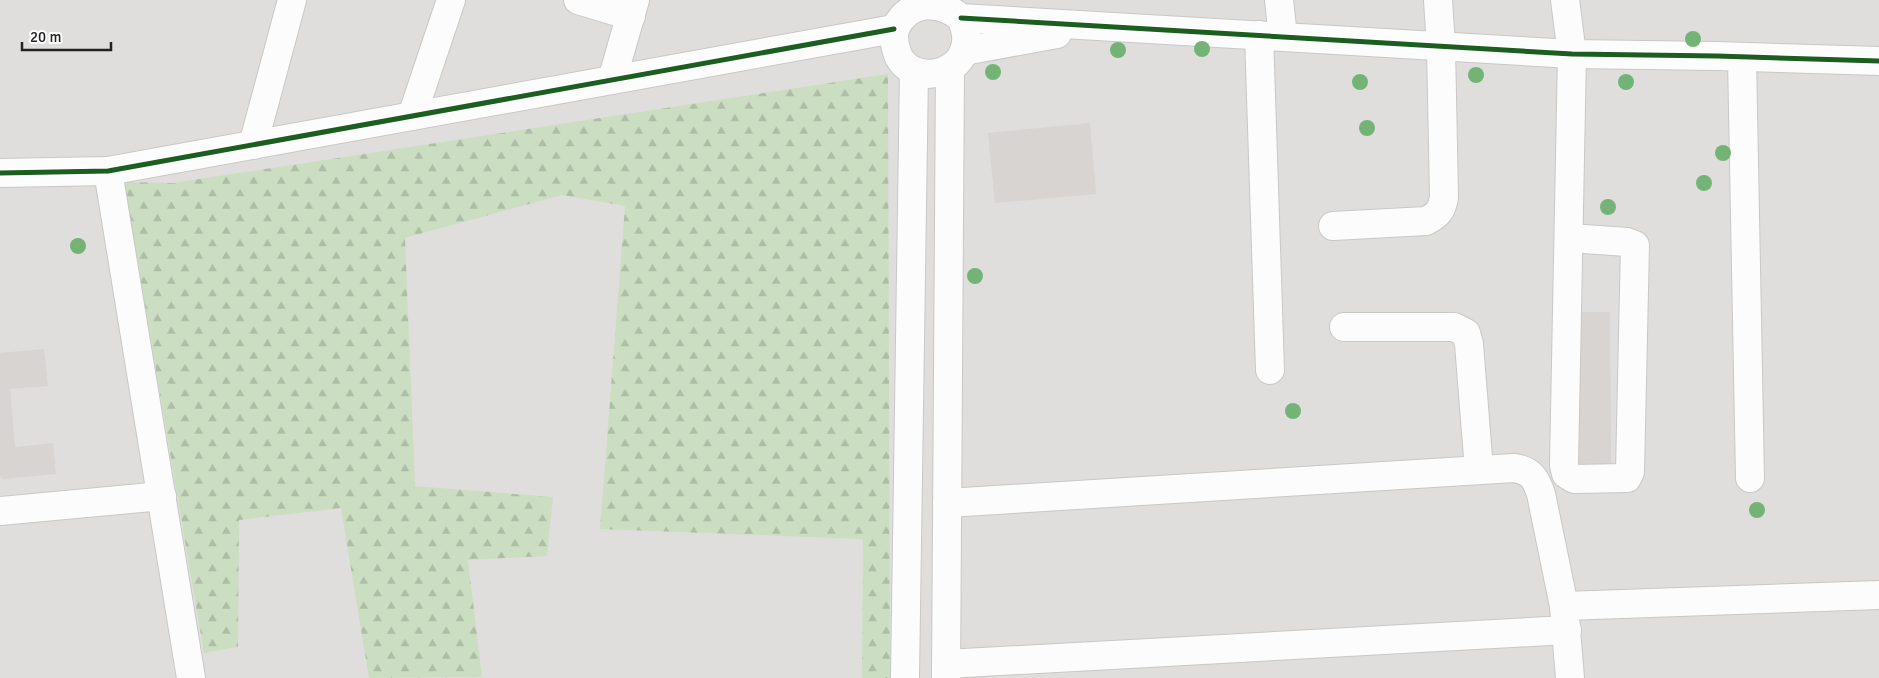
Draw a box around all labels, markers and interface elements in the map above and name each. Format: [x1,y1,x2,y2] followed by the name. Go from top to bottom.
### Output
[22,20,111,52] scale bar
[30,28,61,46] text: 20 m

